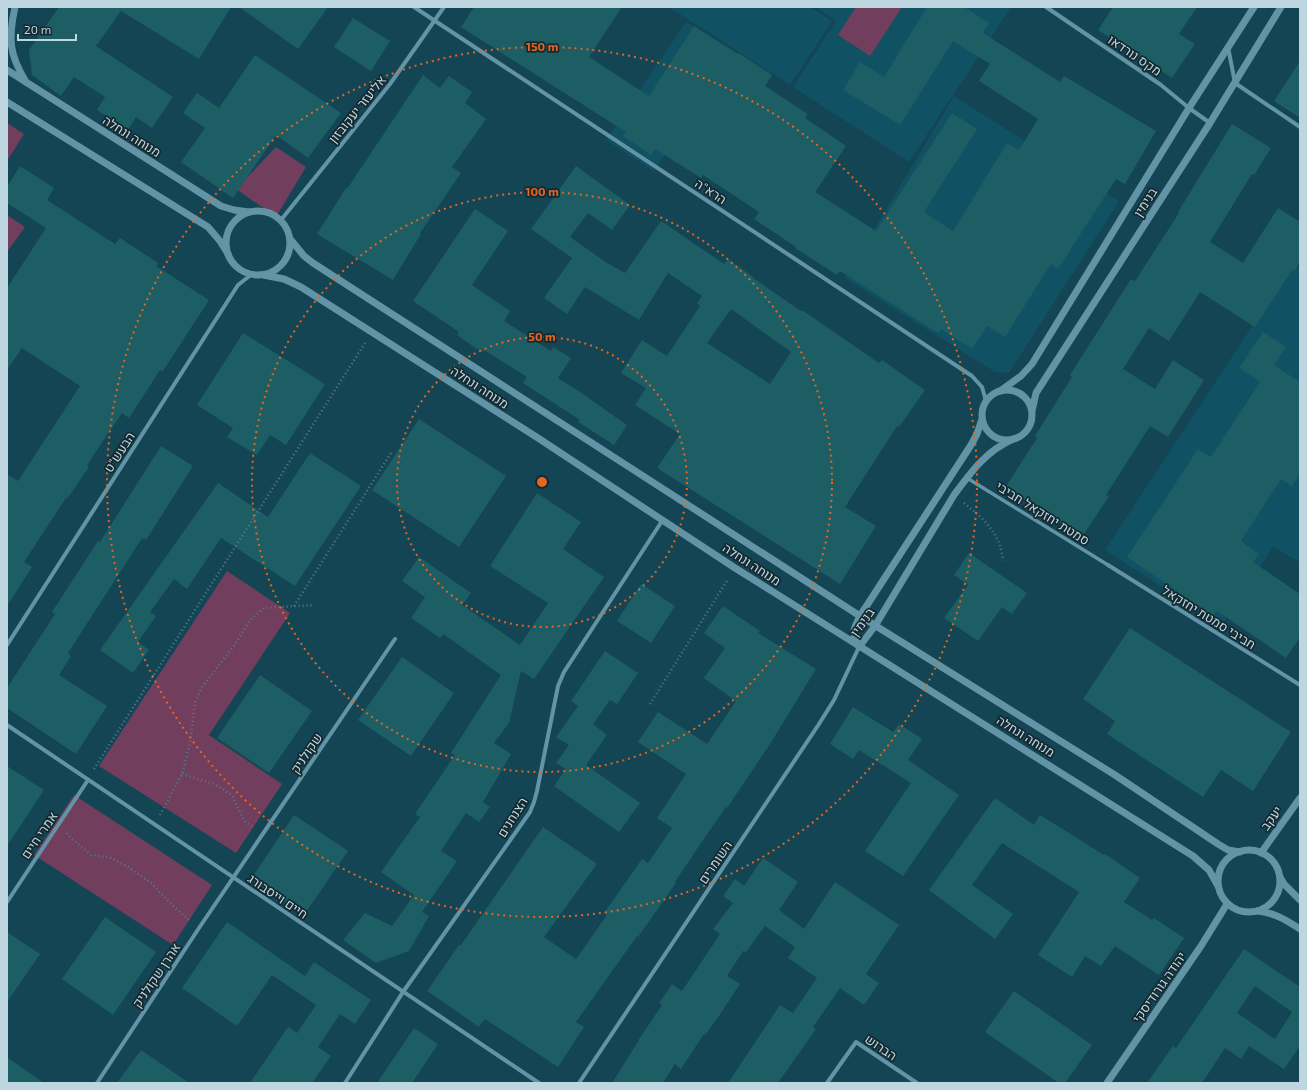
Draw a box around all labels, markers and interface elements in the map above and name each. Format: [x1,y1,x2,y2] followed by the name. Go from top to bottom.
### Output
[18,16,76,42] scale bar
[24,22,51,36] text: 20 m
[1105,31,1165,79] street label: מקס נורדאו
[526,39,558,53] text: 150 m
[325,72,389,146] street label: אליעזר יעקובזון
[100,112,164,160] street label: מנוחה ונחלה
[692,175,730,207] street label: הרא"ה
[525,184,559,198] text: 100 m
[1130,184,1160,220] street label: בנימין
[528,329,556,343] text: 50 m
[448,362,512,412] street label: מנוחה ונחלה
[100,429,138,475] street label: הבעש"ט
[535,475,549,489] centre of rings
[993,478,1093,548] street label: סמטת יחזקאל חביבי
[720,539,784,589] street label: מנוחה ונחלה
[1159,582,1259,652] street label: חביבי סמטת יחזקאל
[846,604,878,639] street label: בנימין
[994,712,1058,760] street label: מנוחה ונחלה
[287,730,325,776] street label: שקולניק
[493,794,531,840] street label: הצנחנים
[1257,803,1285,833] street label: יעקב
[17,808,61,862] street label: אמרי חיים
[695,837,735,887] street label: השומרים
[245,870,311,922] street label: חיים וייסבורג
[128,940,184,1010] street label: אהרן שקולניק
[1129,949,1189,1025] street label: יהודה גורודיסקי
[862,1031,900,1063] street label: הברוש

